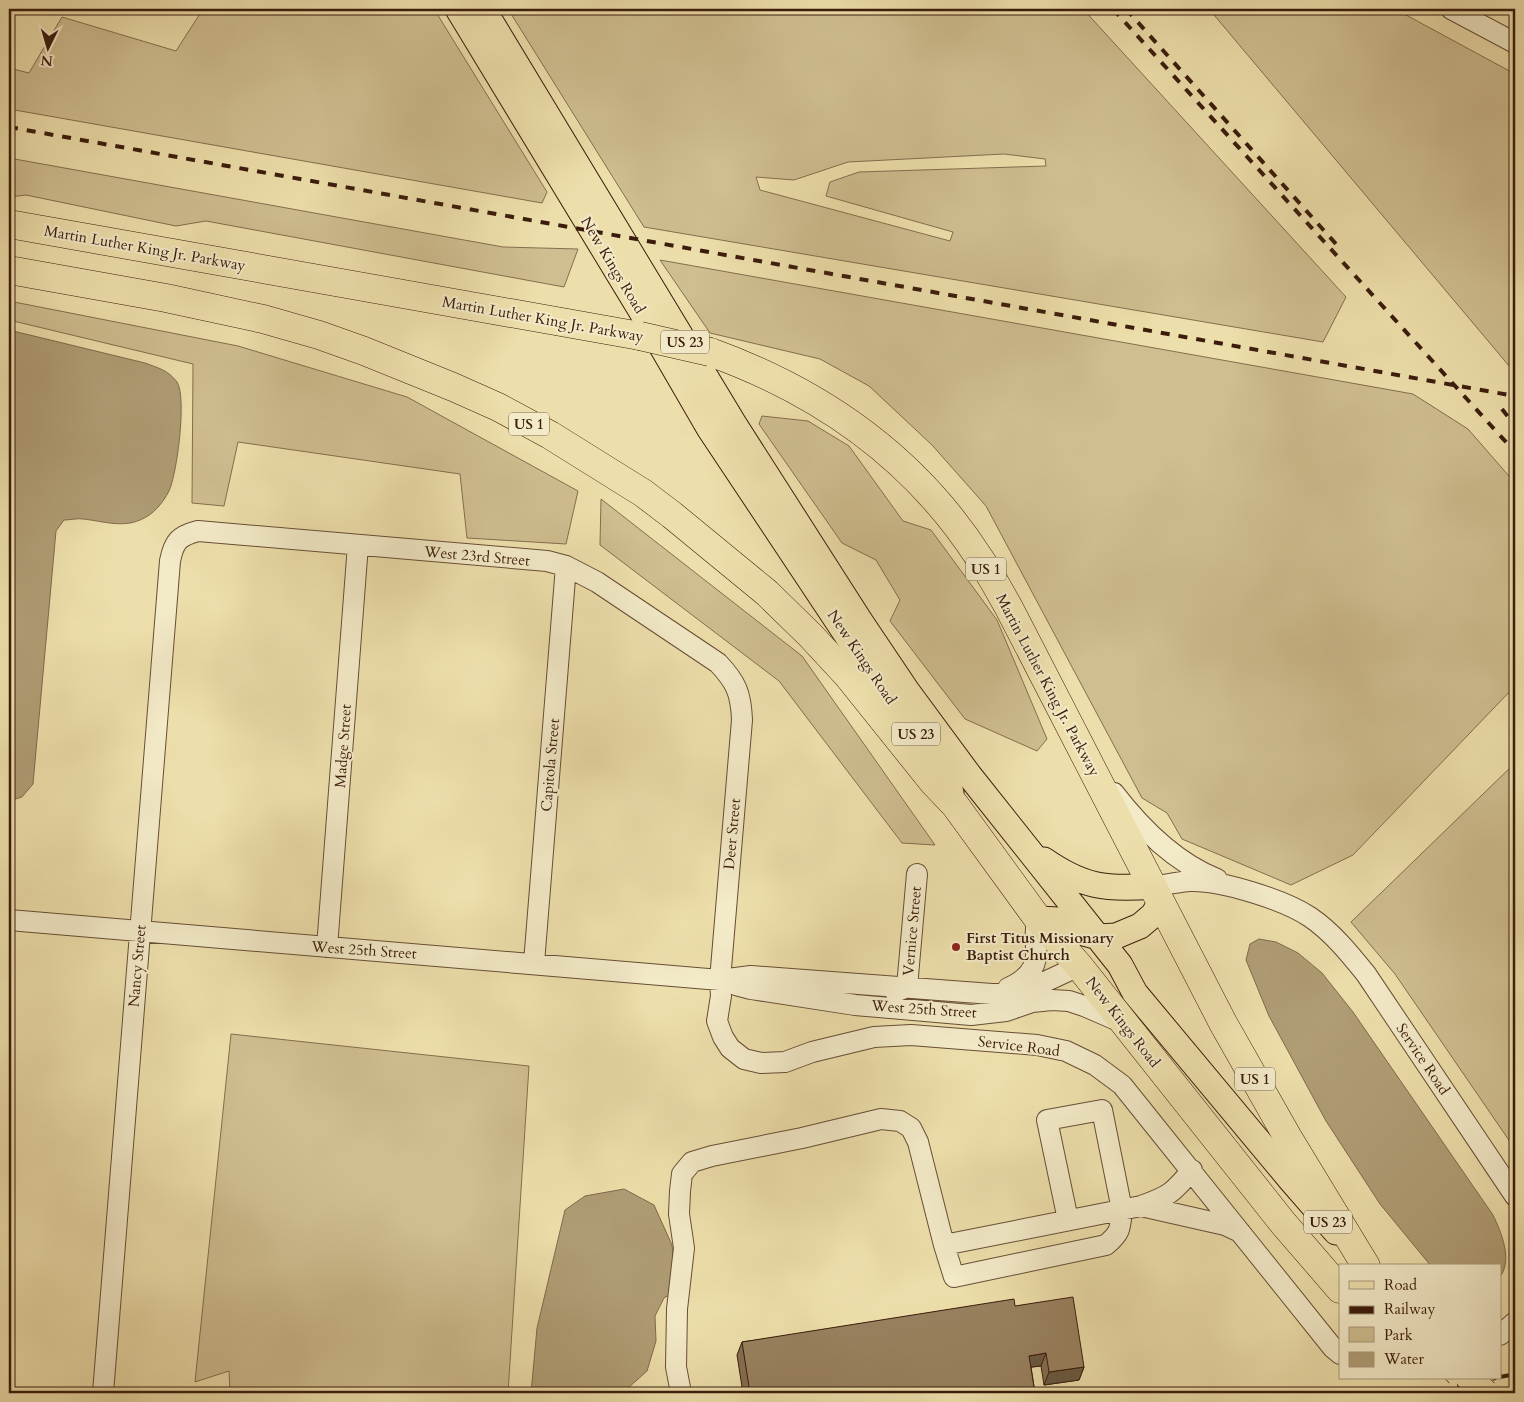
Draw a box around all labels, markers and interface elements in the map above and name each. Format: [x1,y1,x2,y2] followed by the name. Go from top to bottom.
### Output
[22,22,72,72] north arrow
[40,50,54,70] text: N
[576,213,650,317] street label: New Kings Road
[43,220,247,276] street label: Martin Luther King Jr. Parkway
[441,291,645,347] street label: Martin Luther King Jr. Parkway
[661,331,709,354] road number: US 23
[509,412,549,436] road number: US 1
[422,541,531,571] street label: West 23rd Street
[966,558,1006,580] road number: US 1
[991,590,1105,780] street label: Martin Luther King Jr. Parkway
[823,606,901,708] street label: New Kings Road
[330,703,356,789] street label: Madge Street
[536,717,564,812] street label: Capitola Street
[892,722,940,746] road number: US 23
[719,797,745,870] street label: Deer Street
[898,885,926,977] street label: Vernice Street
[123,924,151,1008] street label: Nancy Street
[966,928,1114,965] place label: First Titus Missionary Baptist Church
[310,936,418,964] street label: West 25th Street
[950,941,962,953] marker: First Titus Missionary Baptist Church
[1081,973,1165,1072] street label: New Kings Road
[870,995,978,1023] street label: West 25th Street
[1392,1019,1454,1099] street label: Service Road
[977,1031,1061,1061] street label: Service Road
[1235,1068,1275,1090] road number: US 1
[1304,1210,1352,1234] road number: US 23
[1339,1264,1502,1380] legend
[1384,1275,1417,1295] text: Road
[1384,1299,1435,1319] text: Railway
[1384,1325,1413,1345] text: Park
[1383,1349,1425,1369] text: Water

